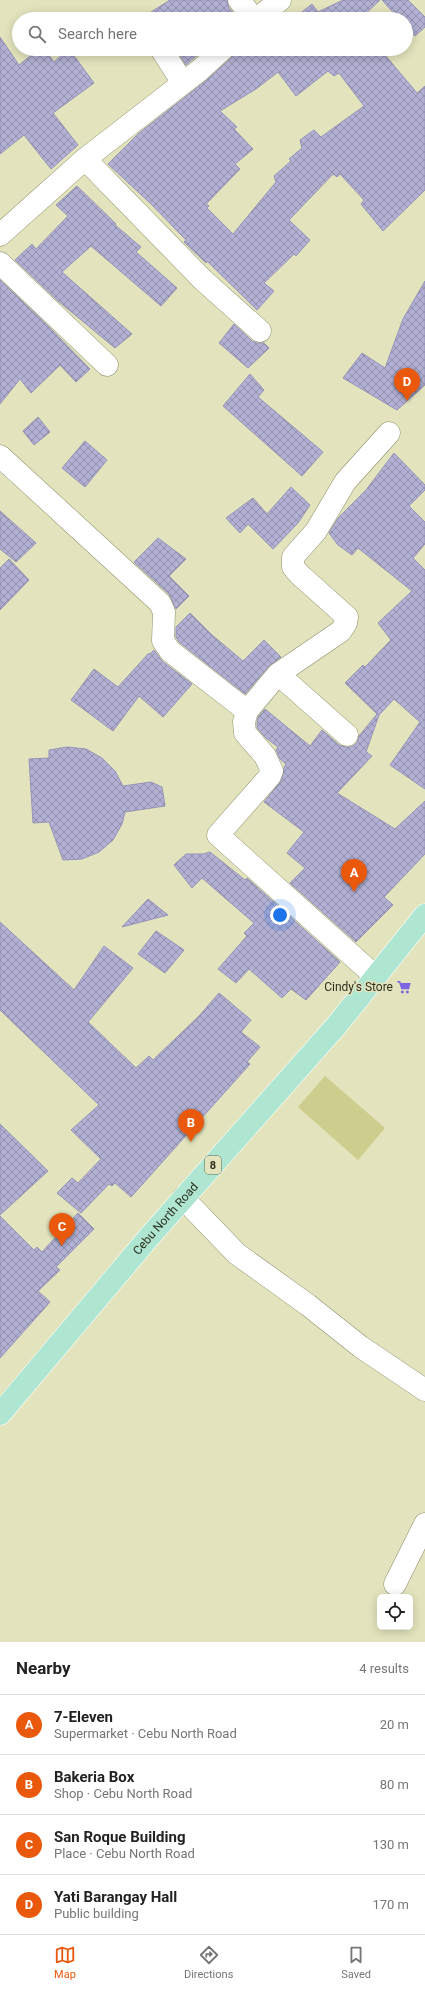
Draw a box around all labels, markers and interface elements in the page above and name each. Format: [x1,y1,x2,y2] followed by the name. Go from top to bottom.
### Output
[12,12,413,56] search box
[26,23,48,45] icon: search
[58,25,137,43] text: Search here
[394,368,420,401] pin: D
[341,859,367,892] pin: A
[270,905,290,925] your location
[396,979,412,995] supermarket icon: Cindy's Store
[324,980,393,994] place label: Cindy's Store
[178,1109,204,1142] pin: B
[205,1156,221,1174] road number: 8
[130,1180,201,1258] street label: Cebu North Road
[49,1213,75,1246] pin: C
[377,1594,413,1630] map controls
[377,1594,413,1630] button: locate
[16,1658,71,1678] text: Nearby
[359,1661,409,1676] text: 4 results
[54,1708,113,1726] text: 7-Eleven
[25,1717,33,1732] text: A
[380,1717,409,1732] text: 20 m
[54,1726,237,1741] text: Supermarket · Cebu North Road
[54,1768,134,1786] text: Bakeria Box
[25,1777,33,1792] text: B
[380,1777,409,1792] text: 80 m
[54,1786,192,1801] text: Shop · Cebu North Road
[54,1828,185,1846] text: San Roque Building
[25,1837,33,1852] text: C
[372,1837,409,1852] text: 130 m
[54,1846,195,1861] text: Place · Cebu North Road
[54,1888,177,1906] text: Yati Barangay Hall
[25,1897,33,1912] text: D
[372,1897,409,1912] text: 170 m
[54,1906,139,1921] text: Public building
[54,1944,76,1981] tab: Map
[184,1944,233,1981] tab: Directions
[341,1944,371,1981] tab: Saved

